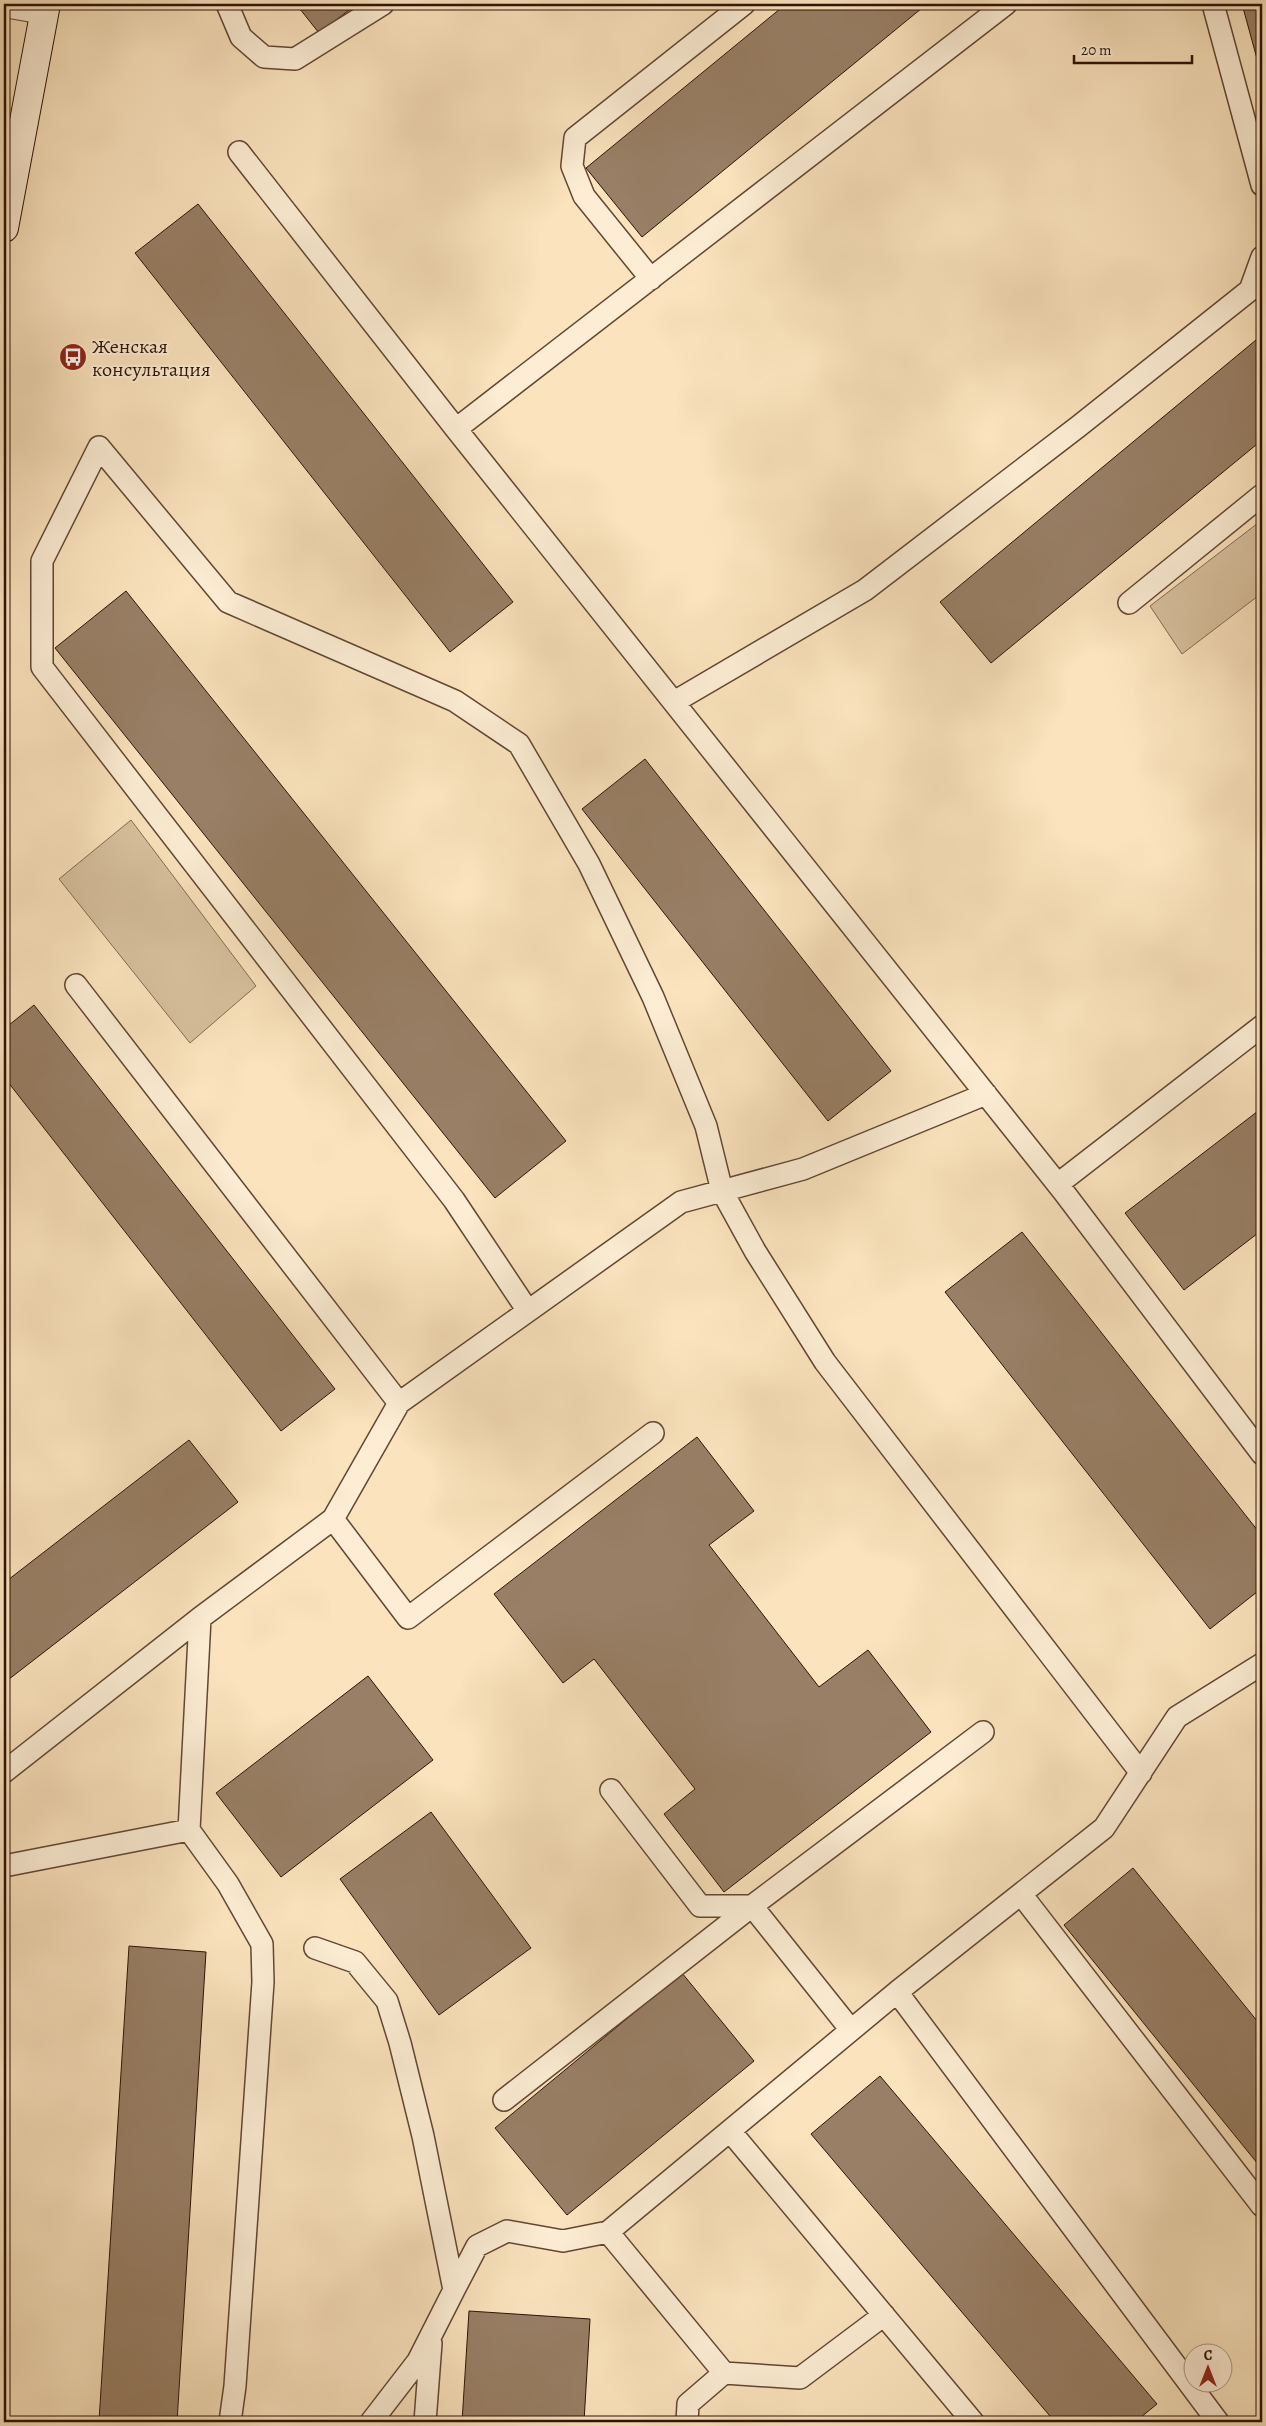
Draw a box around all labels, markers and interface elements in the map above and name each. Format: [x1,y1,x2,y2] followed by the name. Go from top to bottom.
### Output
[1074,32,1191,64] scale bar
[1081,40,1112,60] text: 20 m
[92,333,211,383] place label: Женская консультация
[58,342,88,372] bus stop icon: Женская консультация
[1184,2344,1234,2394] north arrow
[1204,2346,1213,2365] text: С

